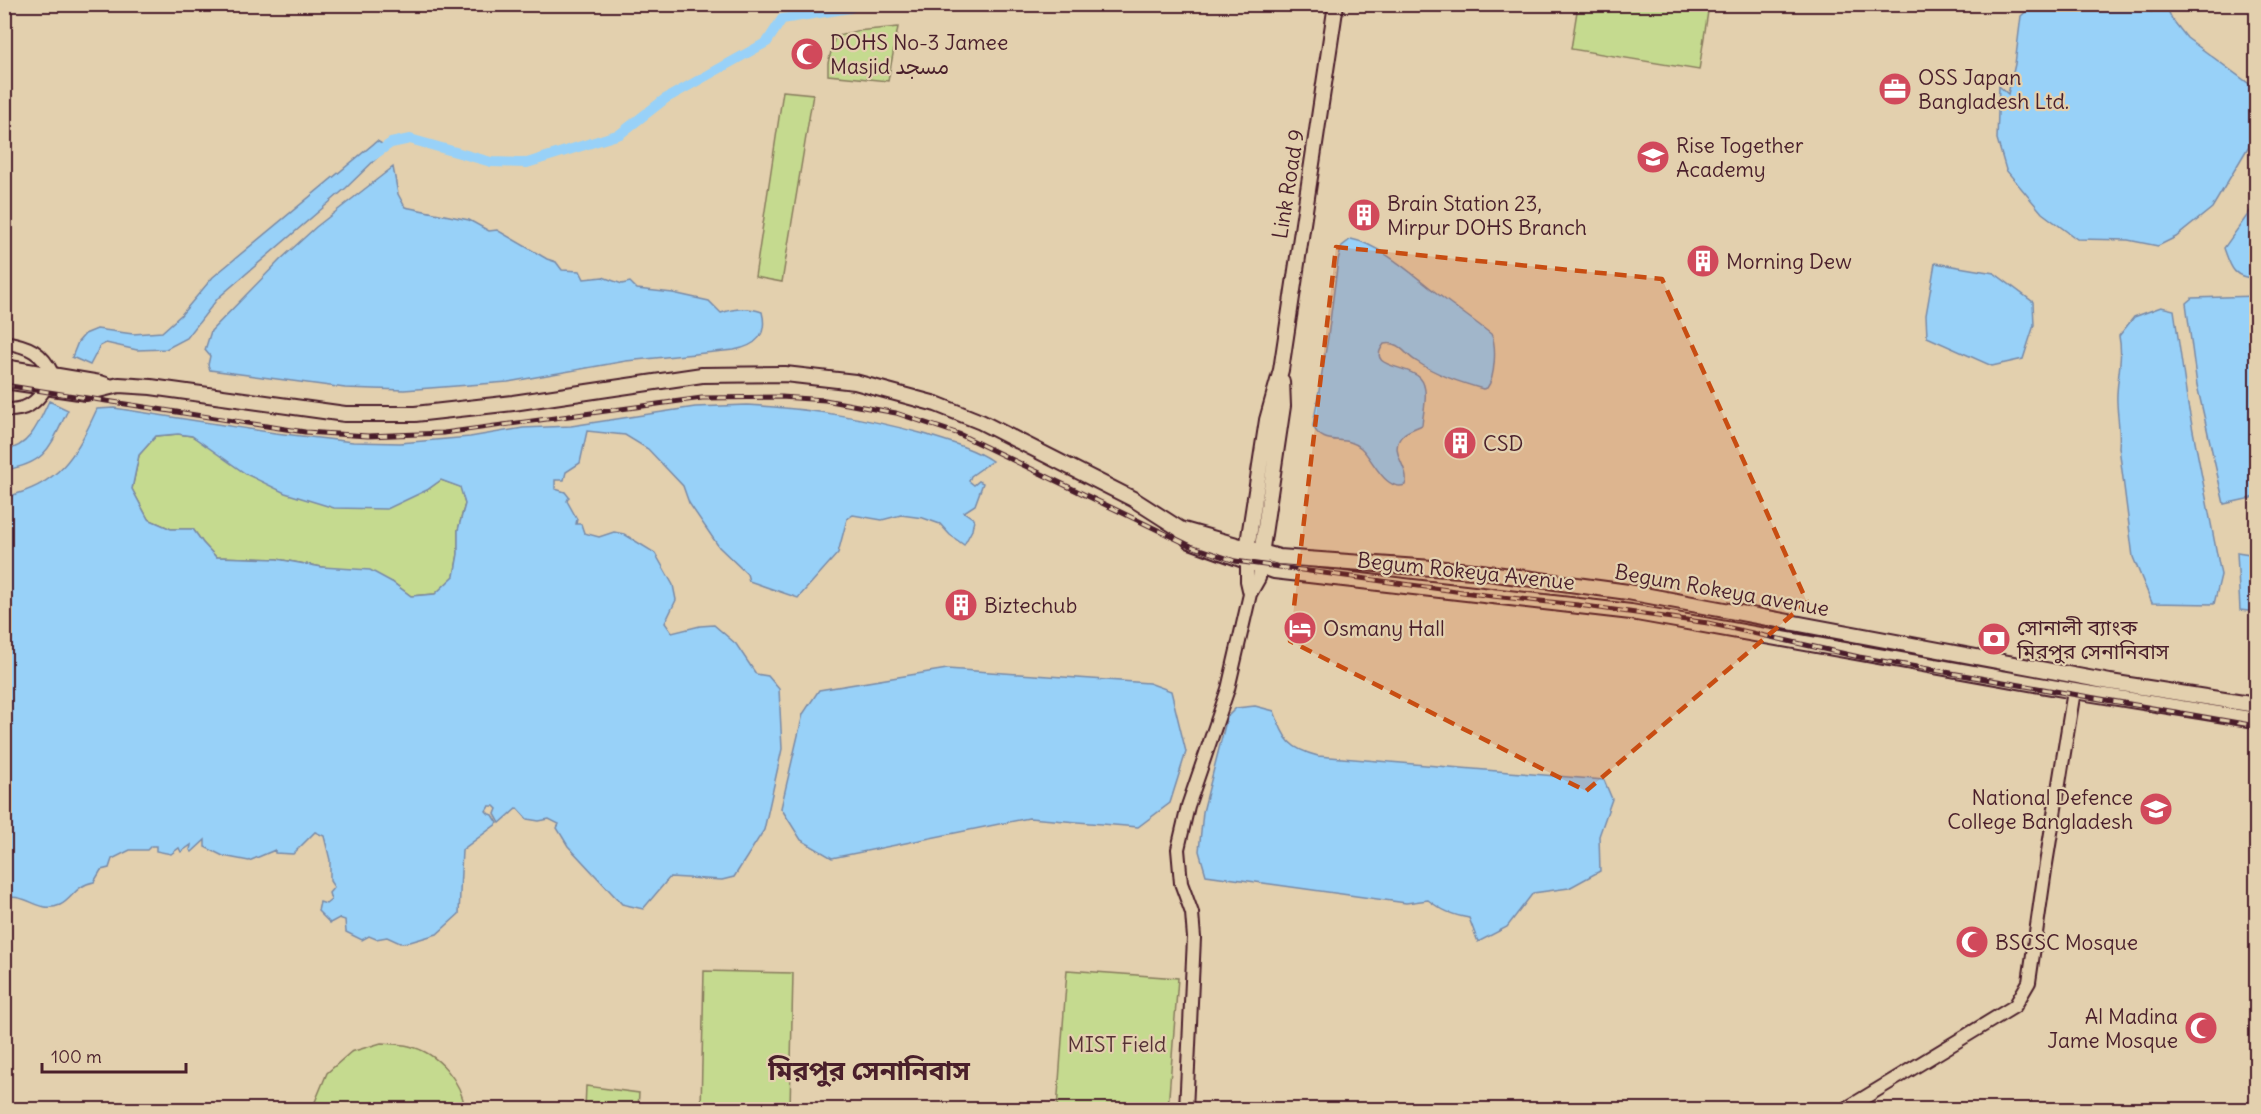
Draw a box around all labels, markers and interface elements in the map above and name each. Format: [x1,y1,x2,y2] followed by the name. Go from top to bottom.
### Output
[830,29,1008,80] place label: DOHS No-3 Jamee Masjid مسجد
[789,36,825,72] mosque icon: DOHS No-3 Jamee Masjid مسجد
[1918,64,2069,115] place label: OSS Japan Bangladesh Ltd.
[1877,71,1913,107] office icon: OSS Japan Bangladesh Ltd.
[1266,127,1310,241] street label: Link Road 9
[1676,132,1804,183] place label: Rise Together Academy
[1635,139,1671,175] school or university icon: Rise Together Academy
[1387,190,1587,241] place label: Brain Station 23, Mirpur DOHS Branch
[1346,197,1382,233] building icon: Brain Station 23, Mirpur DOHS Branch
[1685,243,1721,279] building icon: Morning Dew
[1726,248,1852,275] place label: Morning Dew
[1442,425,1478,461] building icon: CSD
[1483,430,1523,457] place label: CSD
[1356,546,1576,596] street label: Begum Rokeya Avenue
[1613,558,1831,622] street label: Begum Rokeya avenue
[943,587,979,623] building icon: Biztechub
[984,592,1077,619] place label: Biztechub
[1282,610,1318,646] hotel icon: Osmany Hall
[2016,614,2170,665] place label: সোনালী ব্যাংক মিরপুর সেনানিবাস
[1323,615,1445,642] place label: Osmany Hall
[1976,621,2012,657] bank icon: সোনালী ব্যাংক মিরপুর সেনানিবাস
[1947,784,2133,835] place label: National Defence College Bangladesh
[2138,791,2174,827] school or university icon: National Defence College Bangladesh
[1954,924,1990,960] mosque icon: BSCSC Mosque
[1995,929,2138,956] place label: BSCSC Mosque
[2047,1003,2178,1054] place label: Al Madina Jame Mosque
[2183,1010,2219,1046] mosque icon: Al Madina Jame Mosque
[1068,1031,1166,1058] park label: MIST Field
[42,1036,186,1074] scale bar
[51,1045,102,1068] text: 100 m
[767,1053,970,1088] district label: মিরপুর সেনানিবাস

